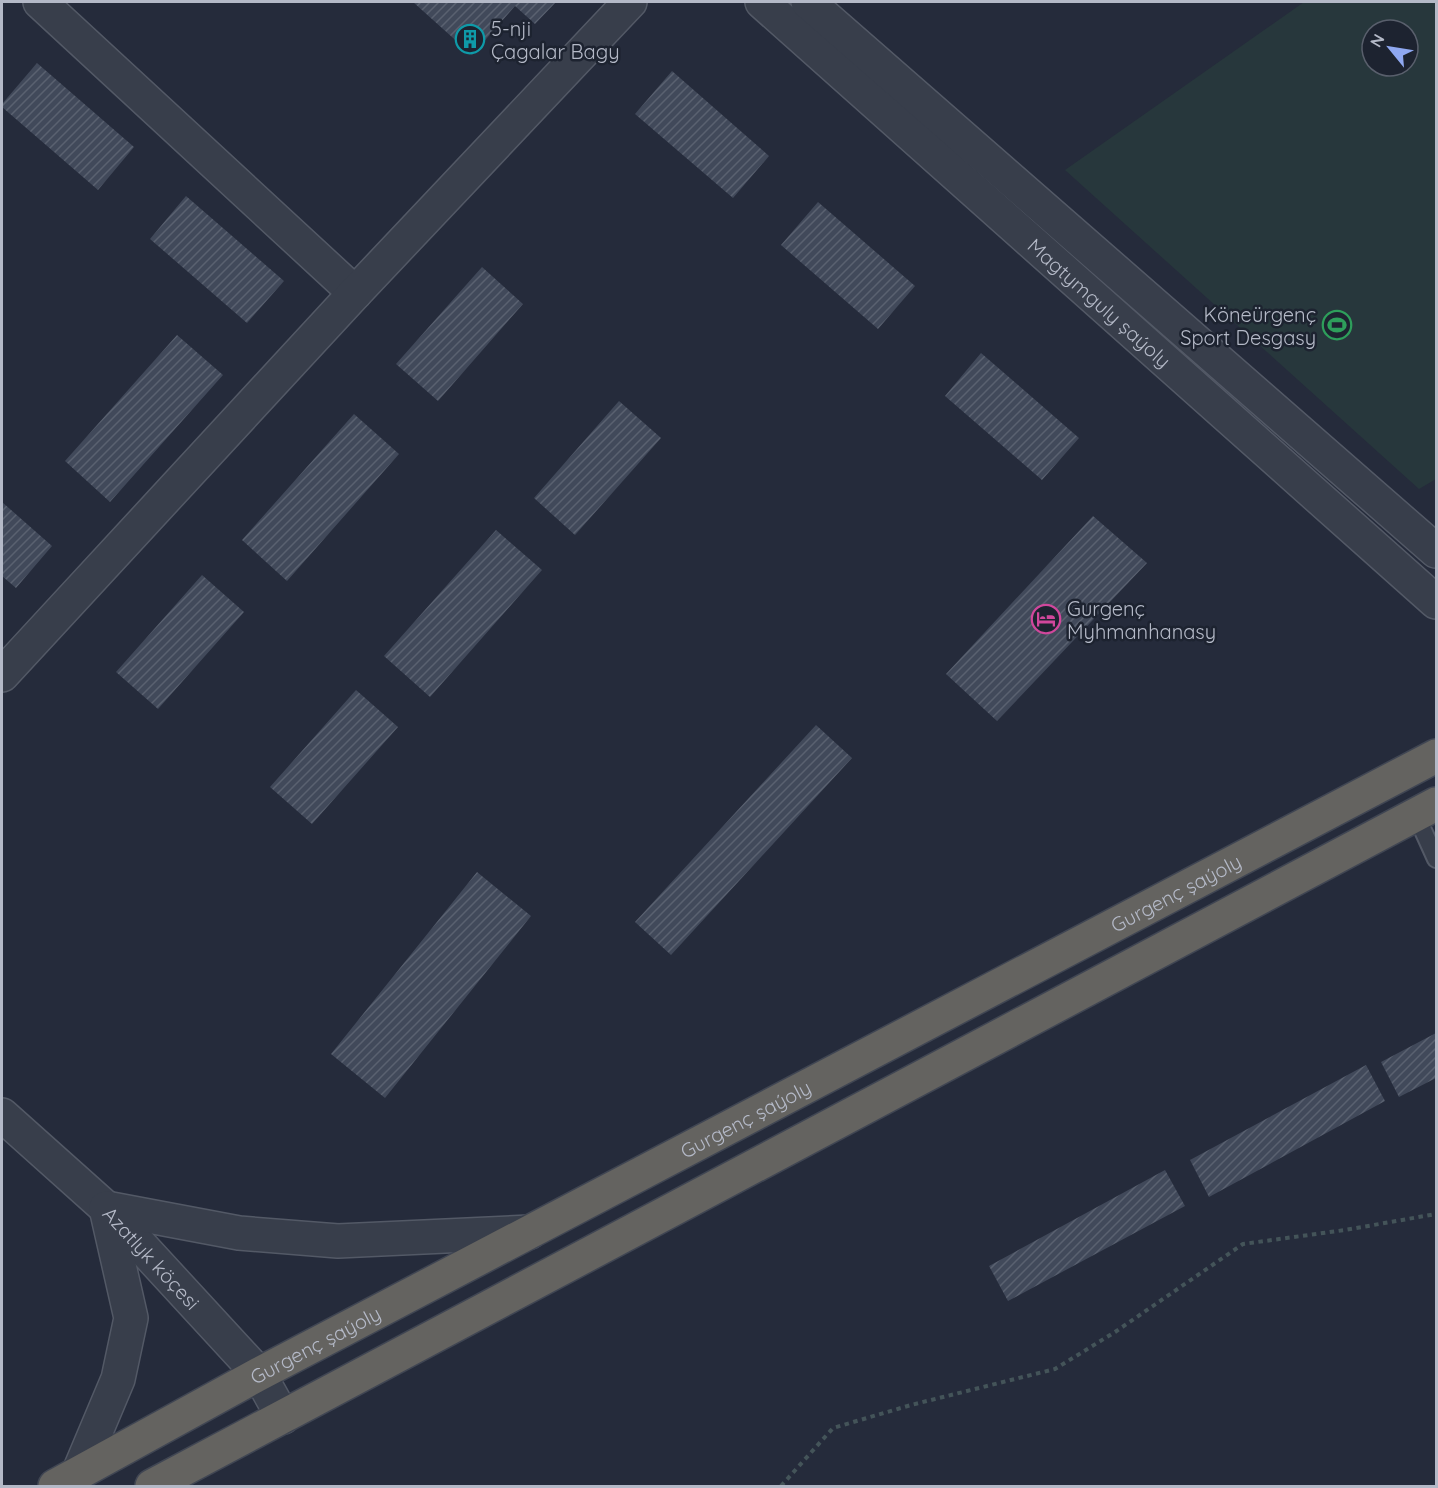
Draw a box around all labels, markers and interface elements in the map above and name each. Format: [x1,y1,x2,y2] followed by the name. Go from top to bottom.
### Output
[491,16,620,64] place label: 5-nji Çagalar Bagy
[1360,18,1420,78] north arrow
[454,23,486,55] building icon: 5-nji Çagalar Bagy
[1365,30,1389,51] text: N
[1023,232,1176,373] street label: Magtymguly şaýoly
[1180,302,1316,350] place label: Köneürgenç Sport Desgasy
[1321,309,1353,341] sports icon: Köneürgenç Sport Desgasy
[1067,596,1216,644] place label: Gurgenç Myhmanhanasy
[1030,603,1062,635] hotel icon: Gurgenç Myhmanhanasy
[1106,848,1245,937] street label: Gurgenç şaýoly
[676,1074,815,1163] street label: Gurgenç şaýoly
[98,1201,205,1314] street label: Azatlyk köçesi
[245,1300,385,1389] street label: Gurgenç şaýoly

